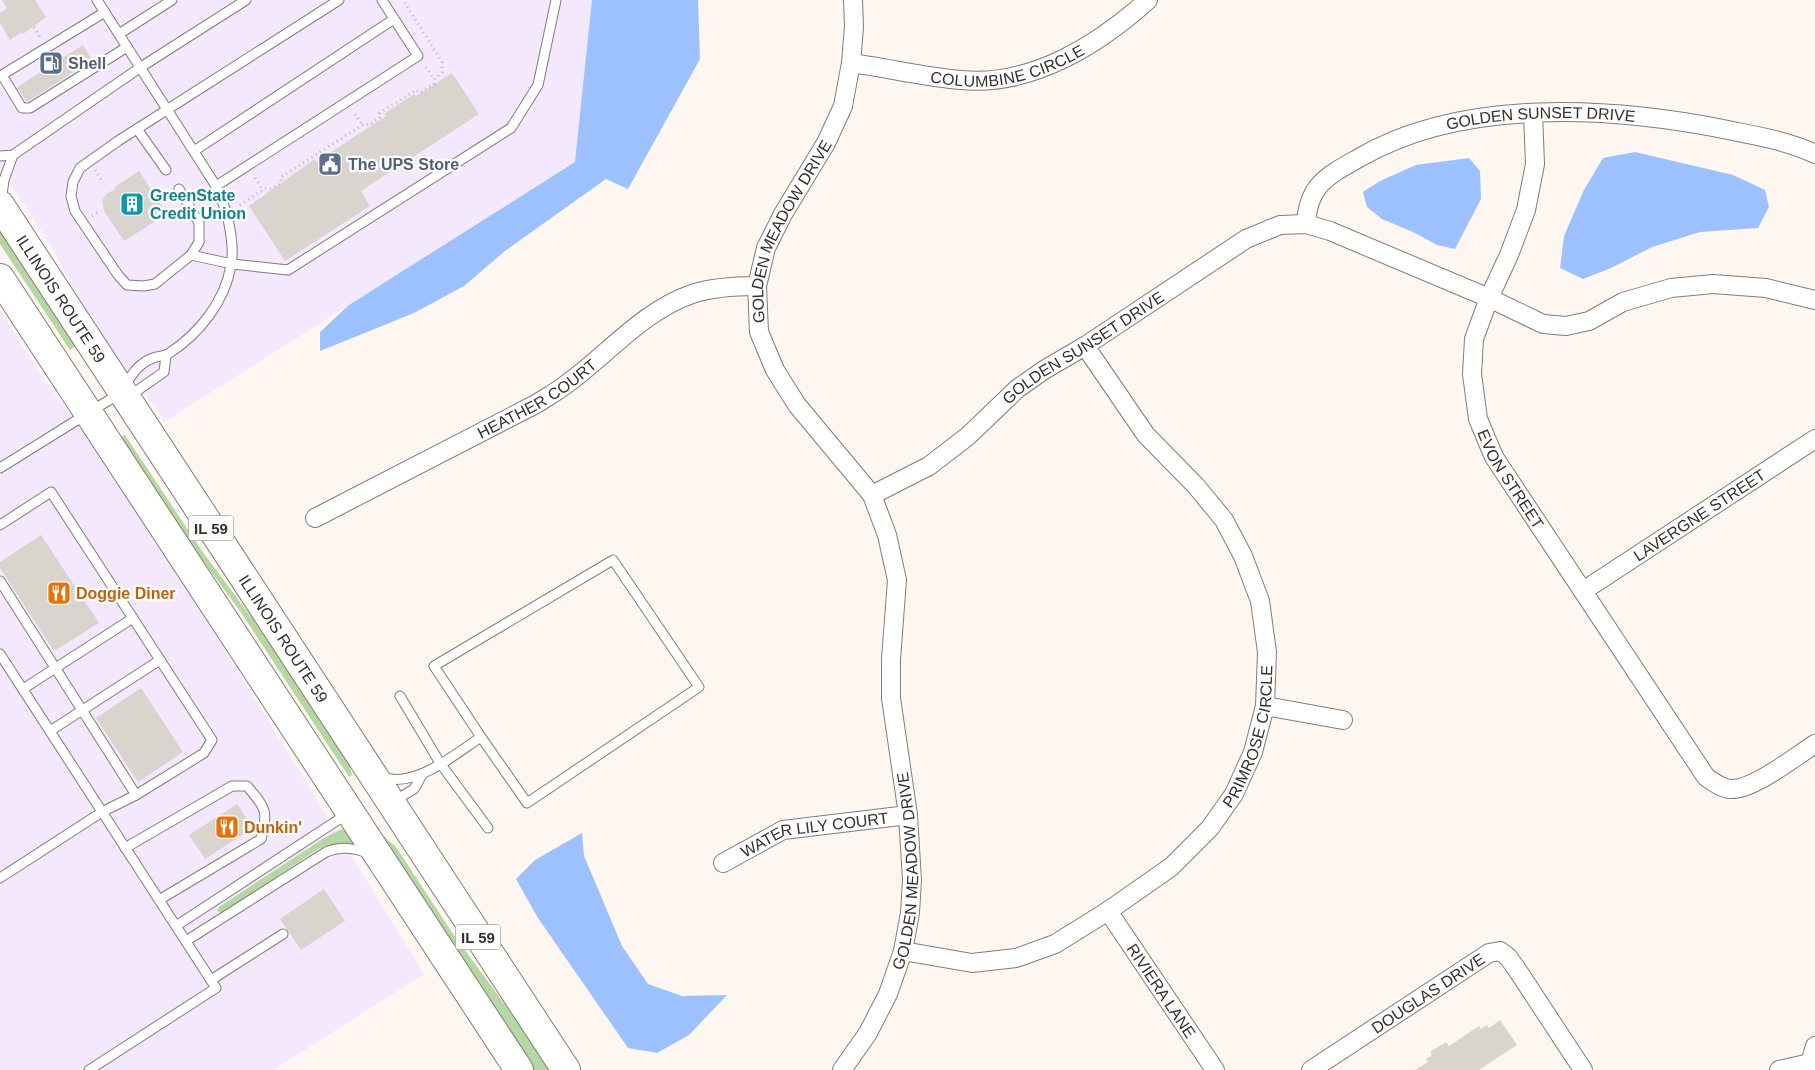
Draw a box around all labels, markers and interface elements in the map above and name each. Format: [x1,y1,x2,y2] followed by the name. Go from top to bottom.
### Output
[930,41,1087,89] street label: COLUMBINE CIRCLE
[38,50,64,76] fuel station icon: Shell
[68,55,106,72] place label: Shell
[1444,104,1636,132] street label: GOLDEN SUNSET DRIVE
[748,137,834,323] street label: GOLDEN MEADOW DRIVE
[317,151,343,177] public building icon: The UPS Store
[348,156,459,173] place label: The UPS Store
[150,187,246,222] place label: GreenState Credit Union
[119,191,145,217] building icon: GreenState Credit Union
[14,232,109,366] street label: ILLINOIS ROUTE 59
[999,288,1167,407] street label: GOLDEN SUNSET DRIVE
[474,356,600,441] street label: HEATHER COURT
[1475,427,1547,532] street label: EVON STREET
[1630,466,1768,564] street label: LAVERGNE STREET
[188,516,234,540] road number: IL 59
[236,572,331,705] street label: ILLINOIS ROUTE 59
[46,580,72,606] restaurant icon: Doggie Diner
[76,585,176,602] place label: Doggie Diner
[1219,665,1275,810] street label: PRIMROSE CIRCLE
[889,771,921,972] street label: GOLDEN MEADOW DRIVE
[738,809,890,860] street label: WATER LILY COURT
[214,814,240,840] restaurant icon: Dunkin'
[244,819,302,836] place label: Dunkin'
[456,924,500,950] road number: IL 59
[1124,941,1199,1041] street label: RIVIERA LANE
[1368,950,1488,1036] street label: DOUGLAS DRIVE

